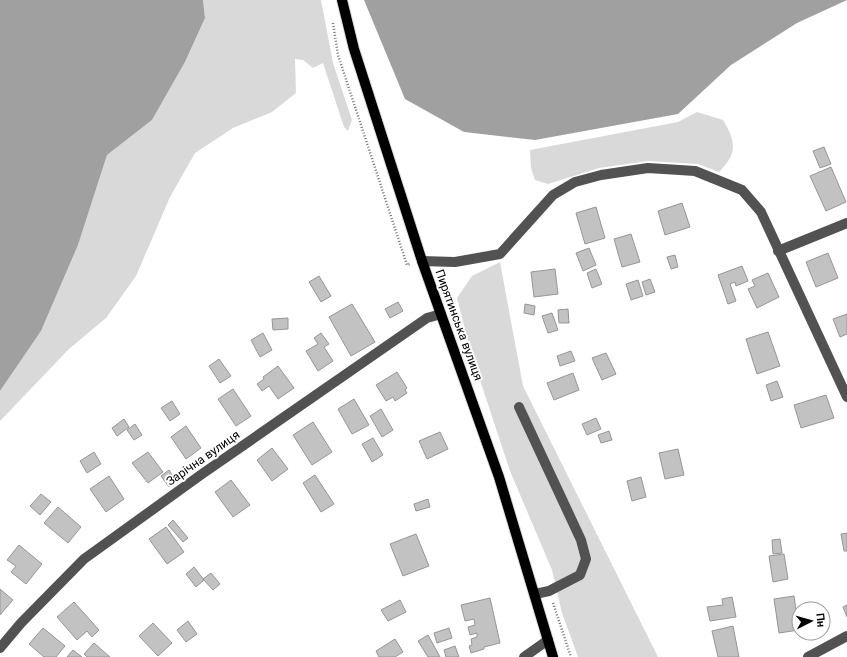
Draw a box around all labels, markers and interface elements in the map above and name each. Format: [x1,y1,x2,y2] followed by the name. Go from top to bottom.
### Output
[432,268,486,382] street label: Пирятинська вулиця
[164,428,242,488] street label: Зарічна вулиця
[791,601,831,641] north arrow
[813,612,828,628] text: Пн

